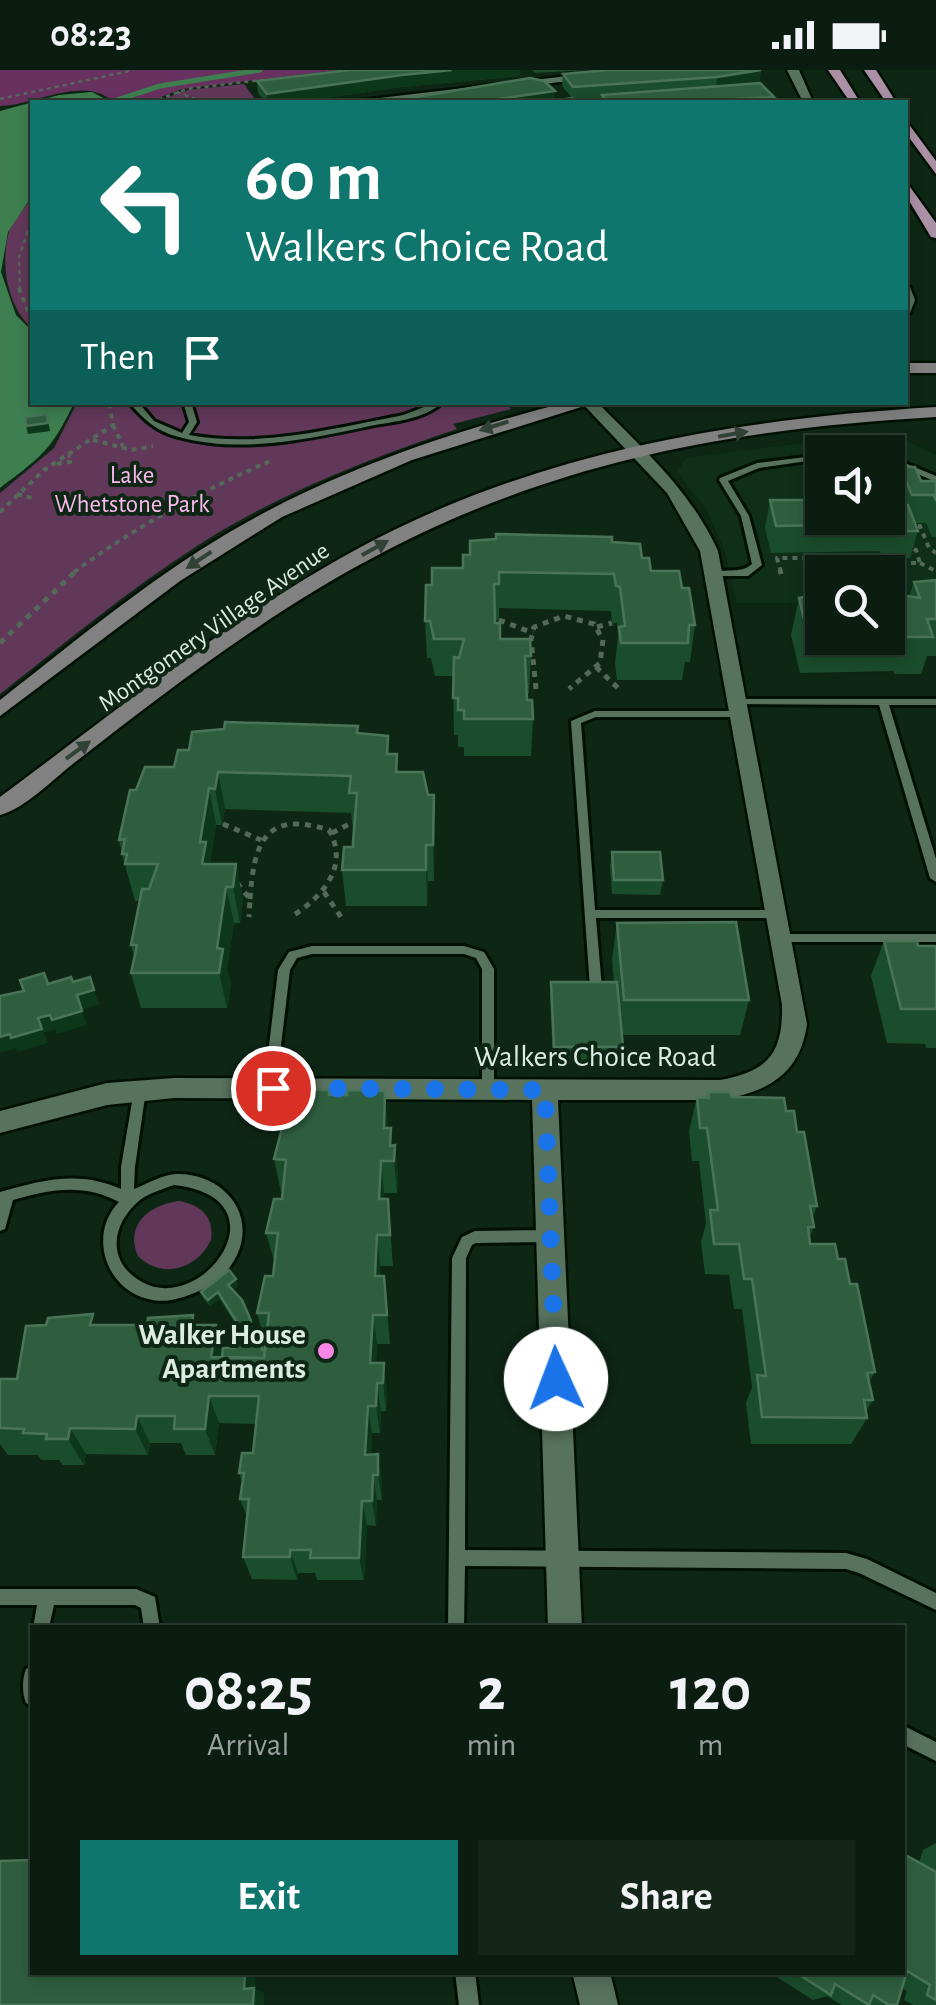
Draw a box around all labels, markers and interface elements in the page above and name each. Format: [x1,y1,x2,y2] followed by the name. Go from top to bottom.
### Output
[50,16,132,54] text: 08:23
[80,140,210,270] icon: left
[245,143,382,213] text: 60 m
[245,225,609,270] text: Walkers Choice Road
[175,330,230,385] icon: arrive
[80,339,155,377] text: Then
[478,419,509,434] one-way arrow
[717,426,749,441] one-way arrow
[805,435,905,655] map controls
[805,435,905,535] button: sound
[54,463,210,517] park label: Lake Whetstone Park
[94,538,334,716] street label: Montgomery Village Avenue
[361,539,390,556] one-way arrow
[186,551,213,569] one-way arrow
[805,555,905,655] button: search
[65,741,92,761] one-way arrow
[474,1042,716,1072] street label: Walkers Choice Road
[231,1046,316,1131] pin
[246,1061,301,1116] icon: arrive
[138,1320,306,1384] place label: Walker House Apartments
[504,1327,608,1431] position arrow
[315,1340,337,1362] marker: Walker House Apartments
[184,1661,313,1721] text: 08:25
[477,1661,505,1721] text: 2
[670,1661,751,1721] text: 120
[207,1729,289,1761] text: Arrival
[466,1729,516,1761] text: min
[698,1729,723,1761] text: m
[80,1840,458,1955] button: Exit
[478,1840,855,1955] button: Share

